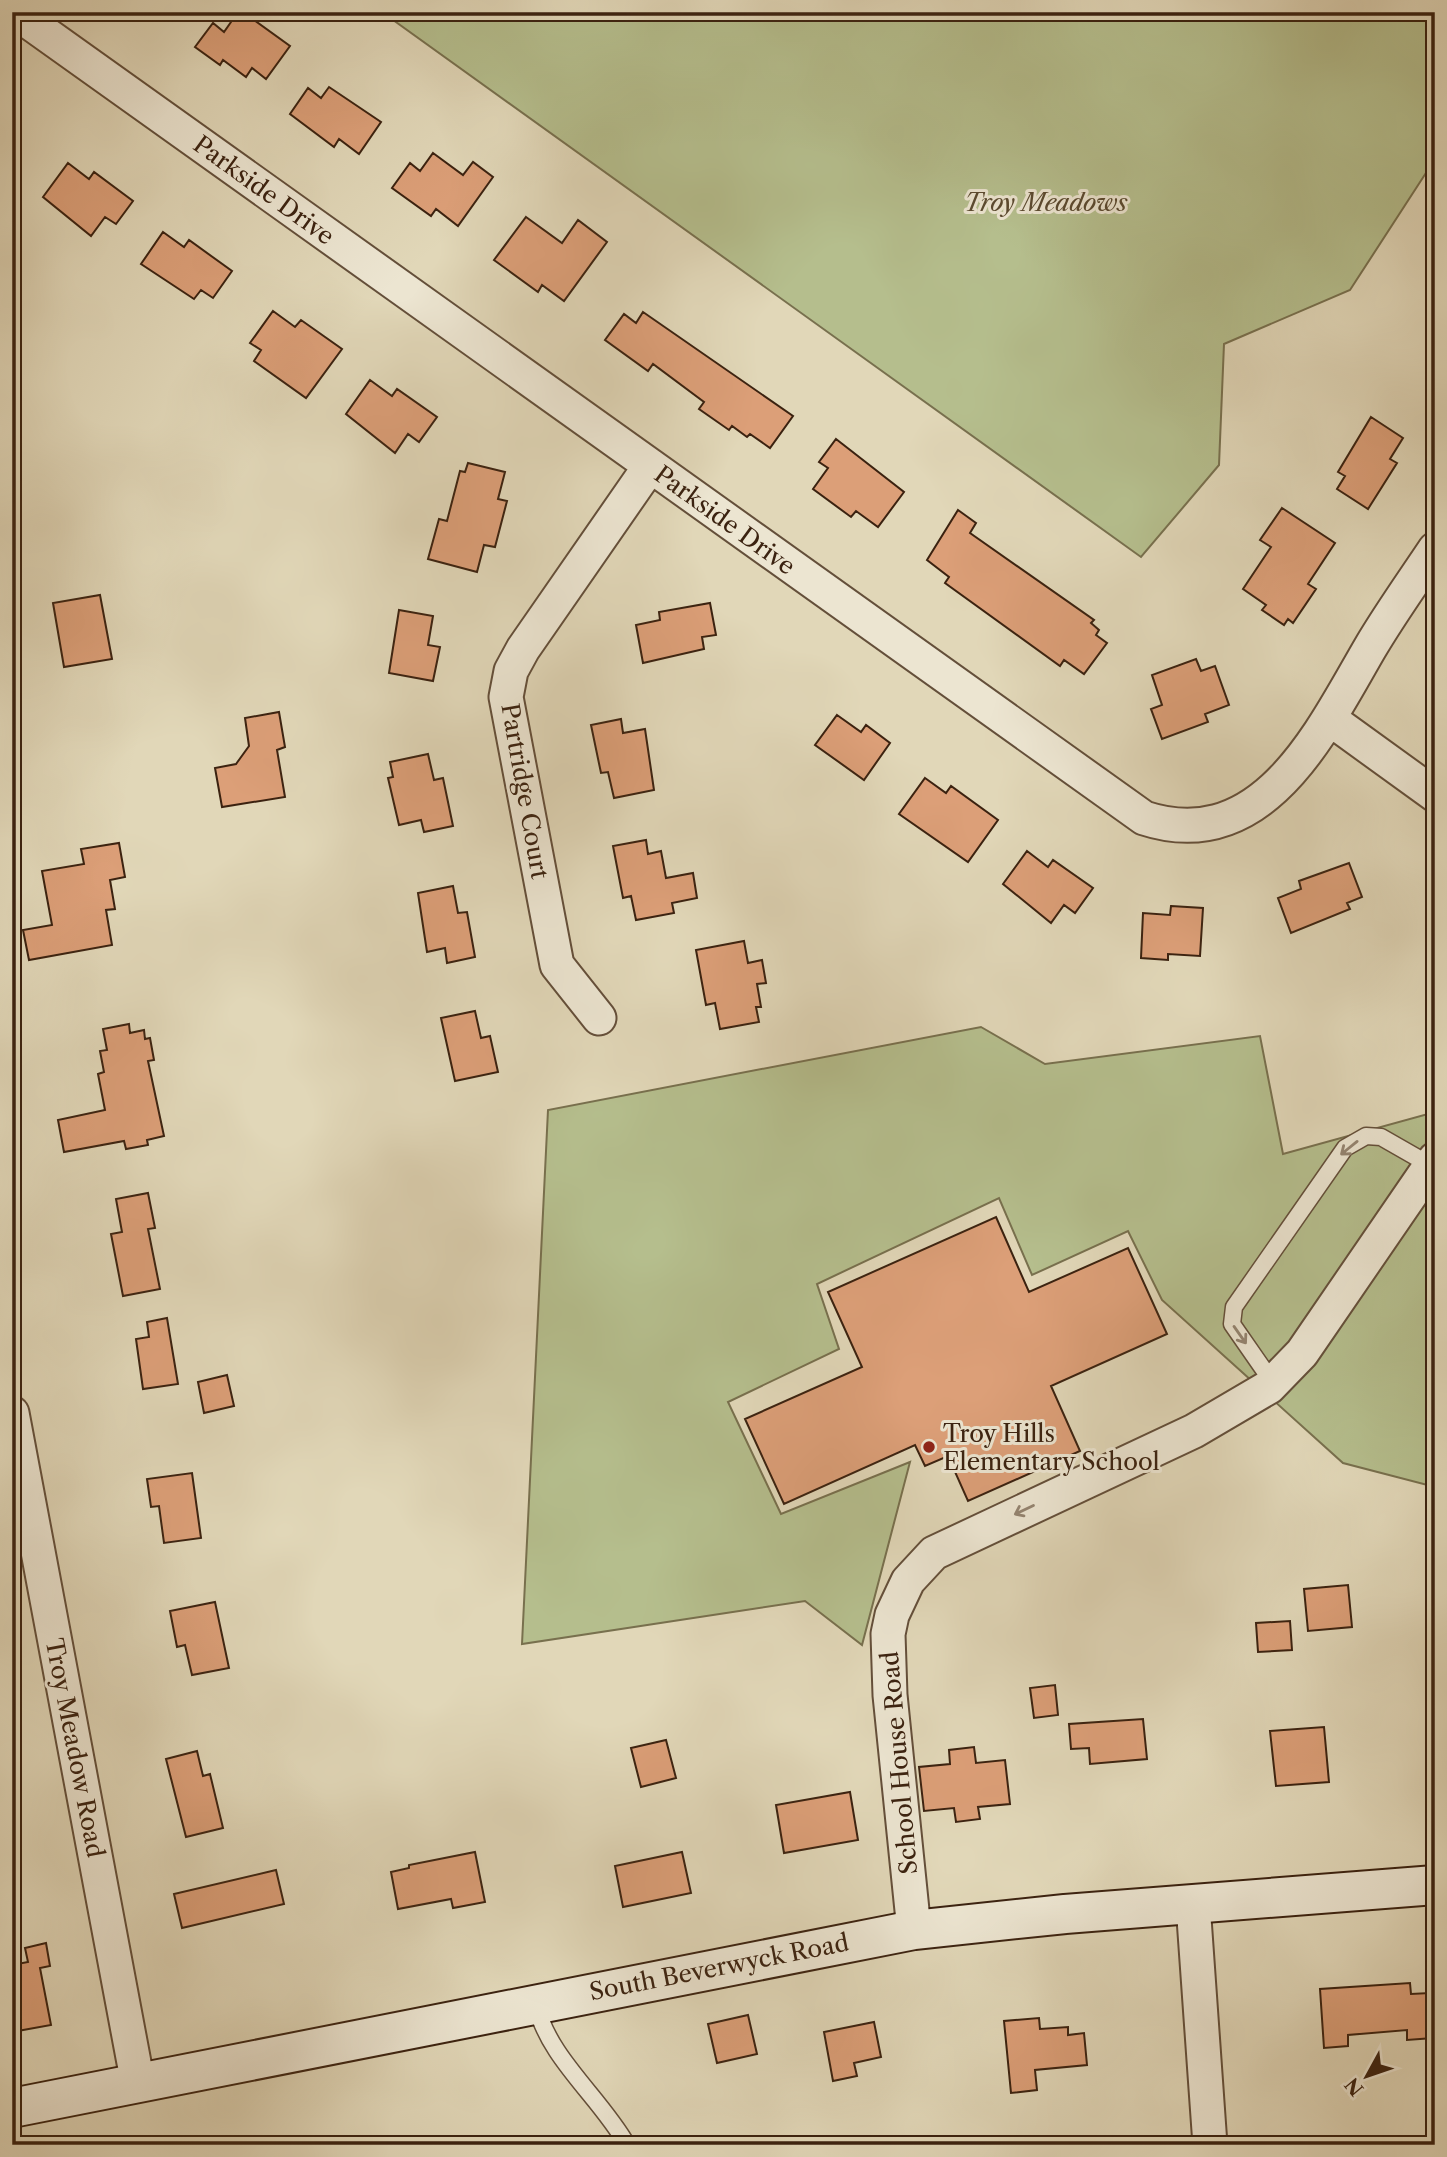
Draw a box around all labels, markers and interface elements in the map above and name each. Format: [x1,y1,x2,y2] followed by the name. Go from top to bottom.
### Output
[188,129,340,251] street label: Parkside Drive
[964,188,1128,217] park label: Troy Meadows
[649,459,801,581] street label: Parkside Drive
[495,701,555,882] street label: Partridge Court
[1340,1140,1358,1156] one-way arrow
[1233,1325,1247,1344] one-way arrow
[943,1419,1160,1476] place label: Troy Hills Elementary School
[921,1439,937,1455] marker: Troy Hills Elementary School
[1014,1504,1035,1517] one-way arrow
[40,1636,111,1860] street label: Troy Meadow Road
[875,1650,923,1876] street label: School House Road
[587,1928,852,2006] street label: South Beverwyck Road
[1332,2042,1402,2112] north arrow
[1340,2073,1368,2100] text: N

